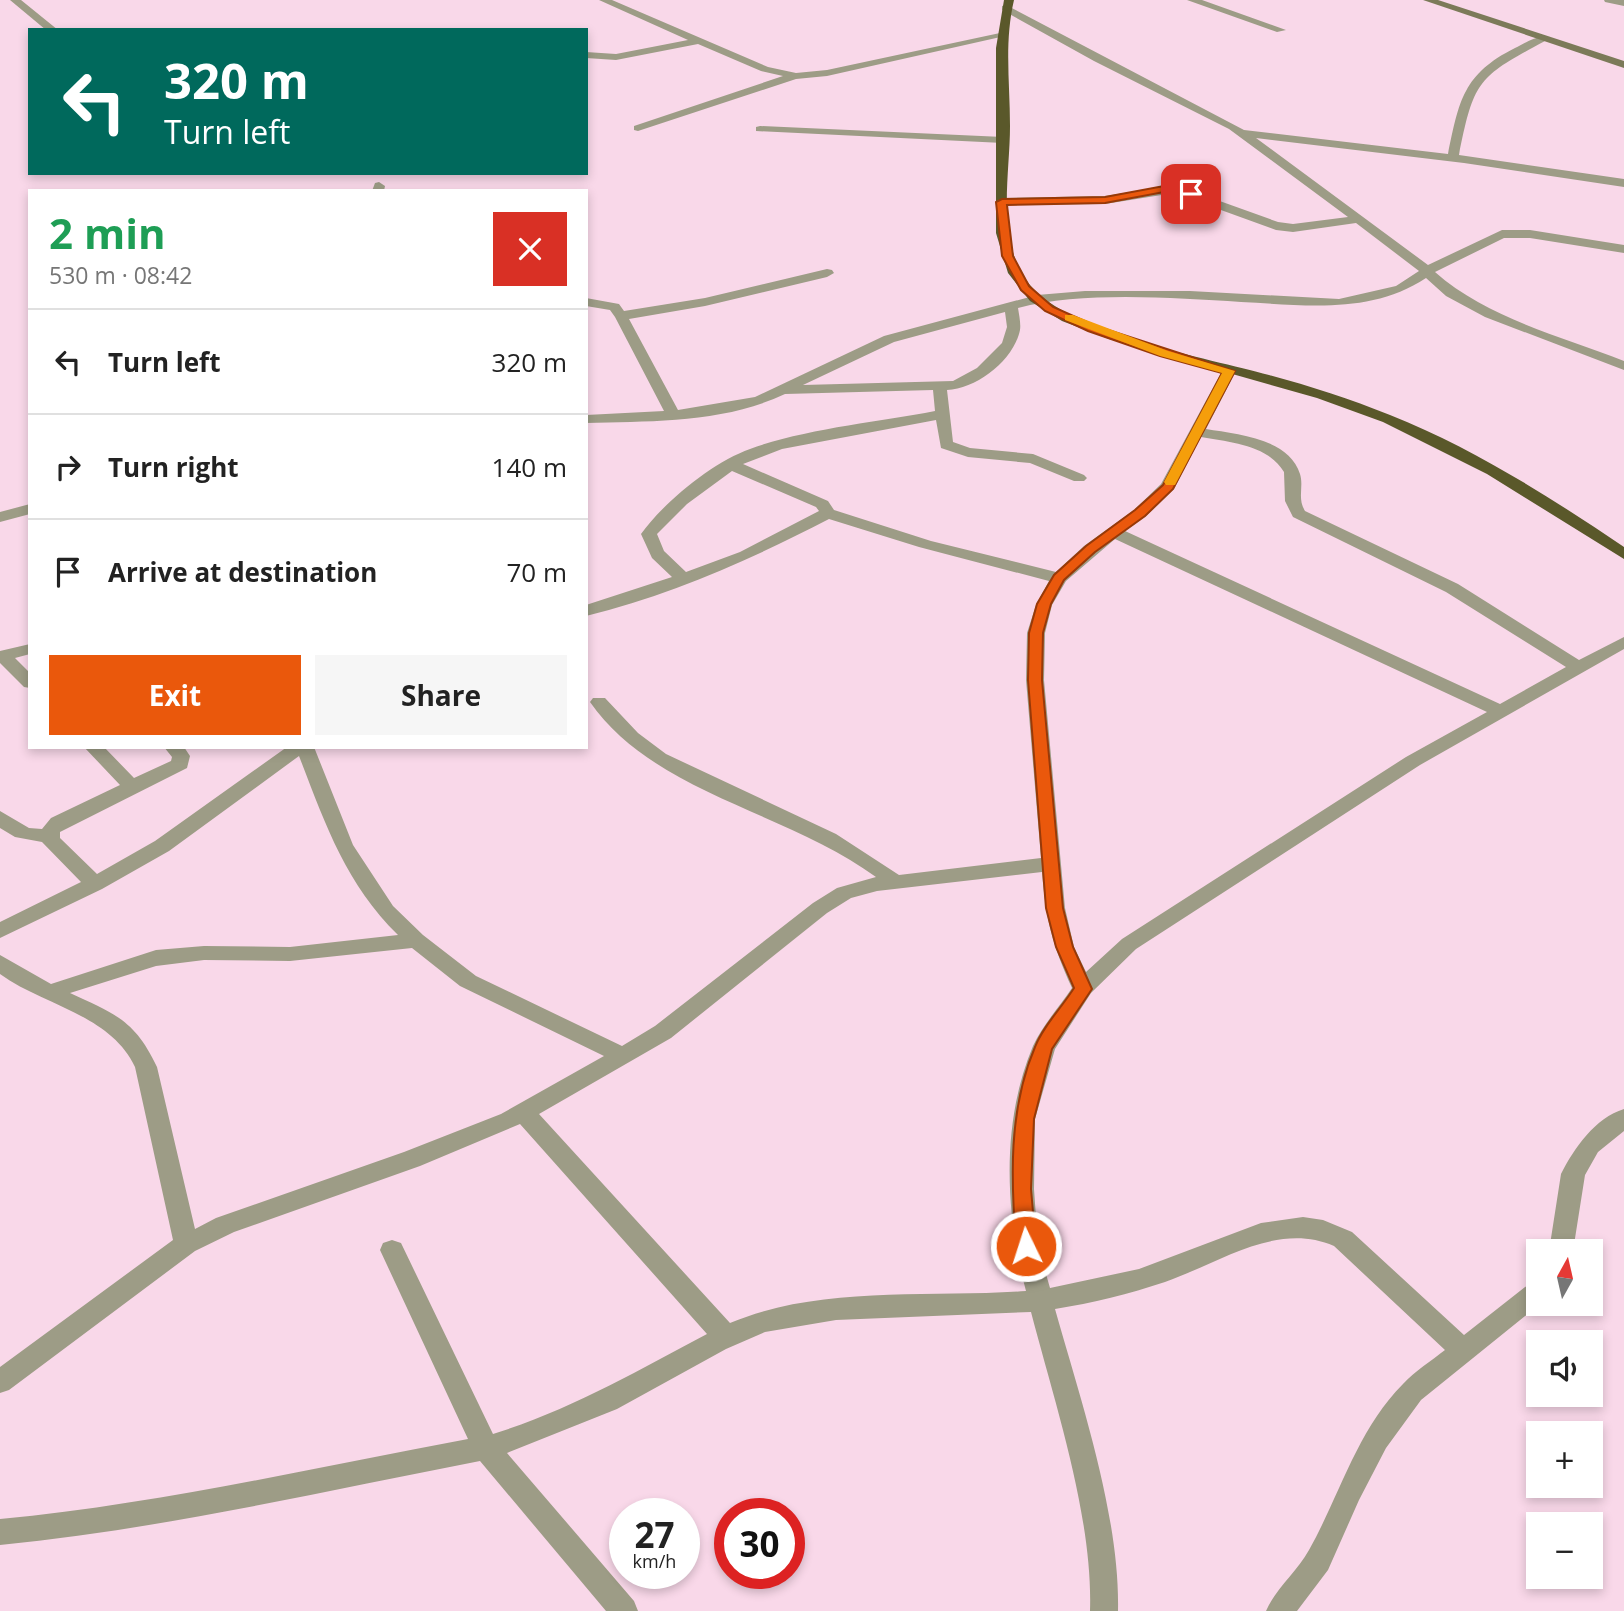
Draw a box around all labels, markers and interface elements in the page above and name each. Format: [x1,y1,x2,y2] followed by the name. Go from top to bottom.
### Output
[164,47,309,113] text: 320 m
[49,56,140,147] icon: left
[164,110,290,153] text: Turn left
[1161,164,1221,224] pin
[1172,175,1210,213] icon: arrive
[49,204,166,261] text: 2 min
[493,212,567,286] button: close
[49,259,192,291] text: 530 m · 08:42
[49,343,87,381] icon: left
[108,344,220,380] text: Turn left
[492,344,567,380] text: 320 m
[49,448,87,486] icon: right
[108,449,239,485] text: Turn right
[492,449,567,485] text: 140 m
[49,553,87,591] icon: arrive
[108,554,377,590] text: Arrive at destination
[506,554,567,590] text: 70 m
[49,655,301,735] button: Exit
[315,655,567,735] button: Share
[989,1209,1063,1283] position arrow
[1526,1239,1603,1316] north arrow
[1526,1239,1603,1589] map controls
[1526,1330,1603,1407] button: sound
[1526,1421,1603,1498] button: +
[714,1498,805,1589] speed limit sign: 30
[634,1511,675,1558] text: 27
[1526,1512,1603,1589] button: −
[633,1549,676,1573] text: km/h

